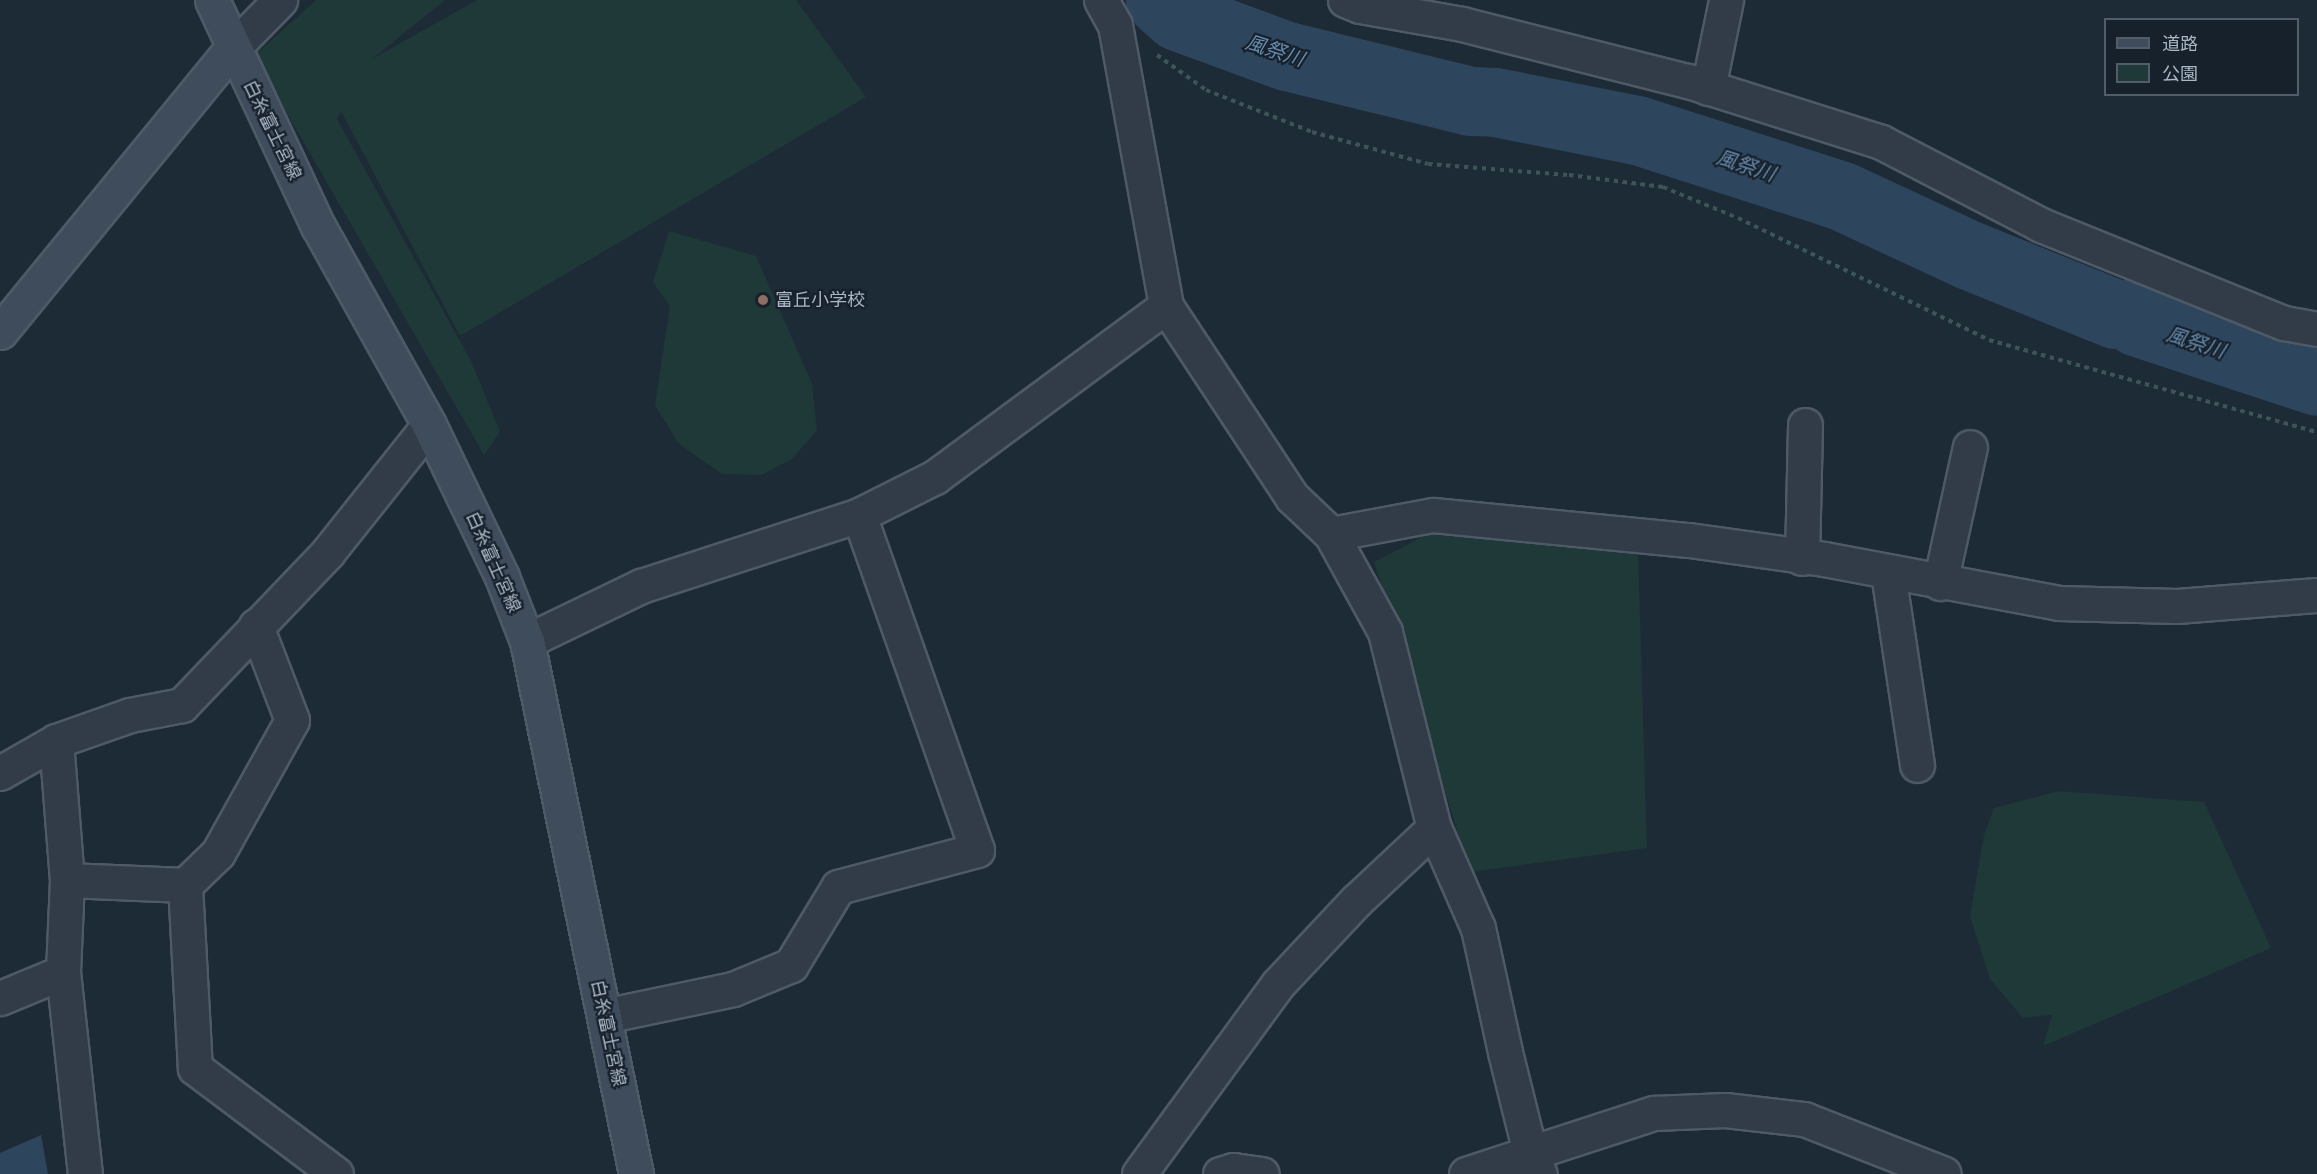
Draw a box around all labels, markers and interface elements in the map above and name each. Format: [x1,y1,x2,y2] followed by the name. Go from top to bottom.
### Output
[2104,18,2299,96] legend
[1243,29,1307,71] water label: 風祭川
[2162,30,2198,57] text: 道路
[2162,60,2198,87] text: 公園
[239,77,305,183] street label: 白糸富士宮線
[1714,144,1778,186] water label: 風祭川
[775,289,865,311] place label: 富丘小学校
[756,293,770,307] marker: 富丘小学校
[2164,321,2228,363] water label: 風祭川
[461,508,525,616] street label: 白糸富士宮線
[586,978,630,1088] street label: 白糸富士宮線

